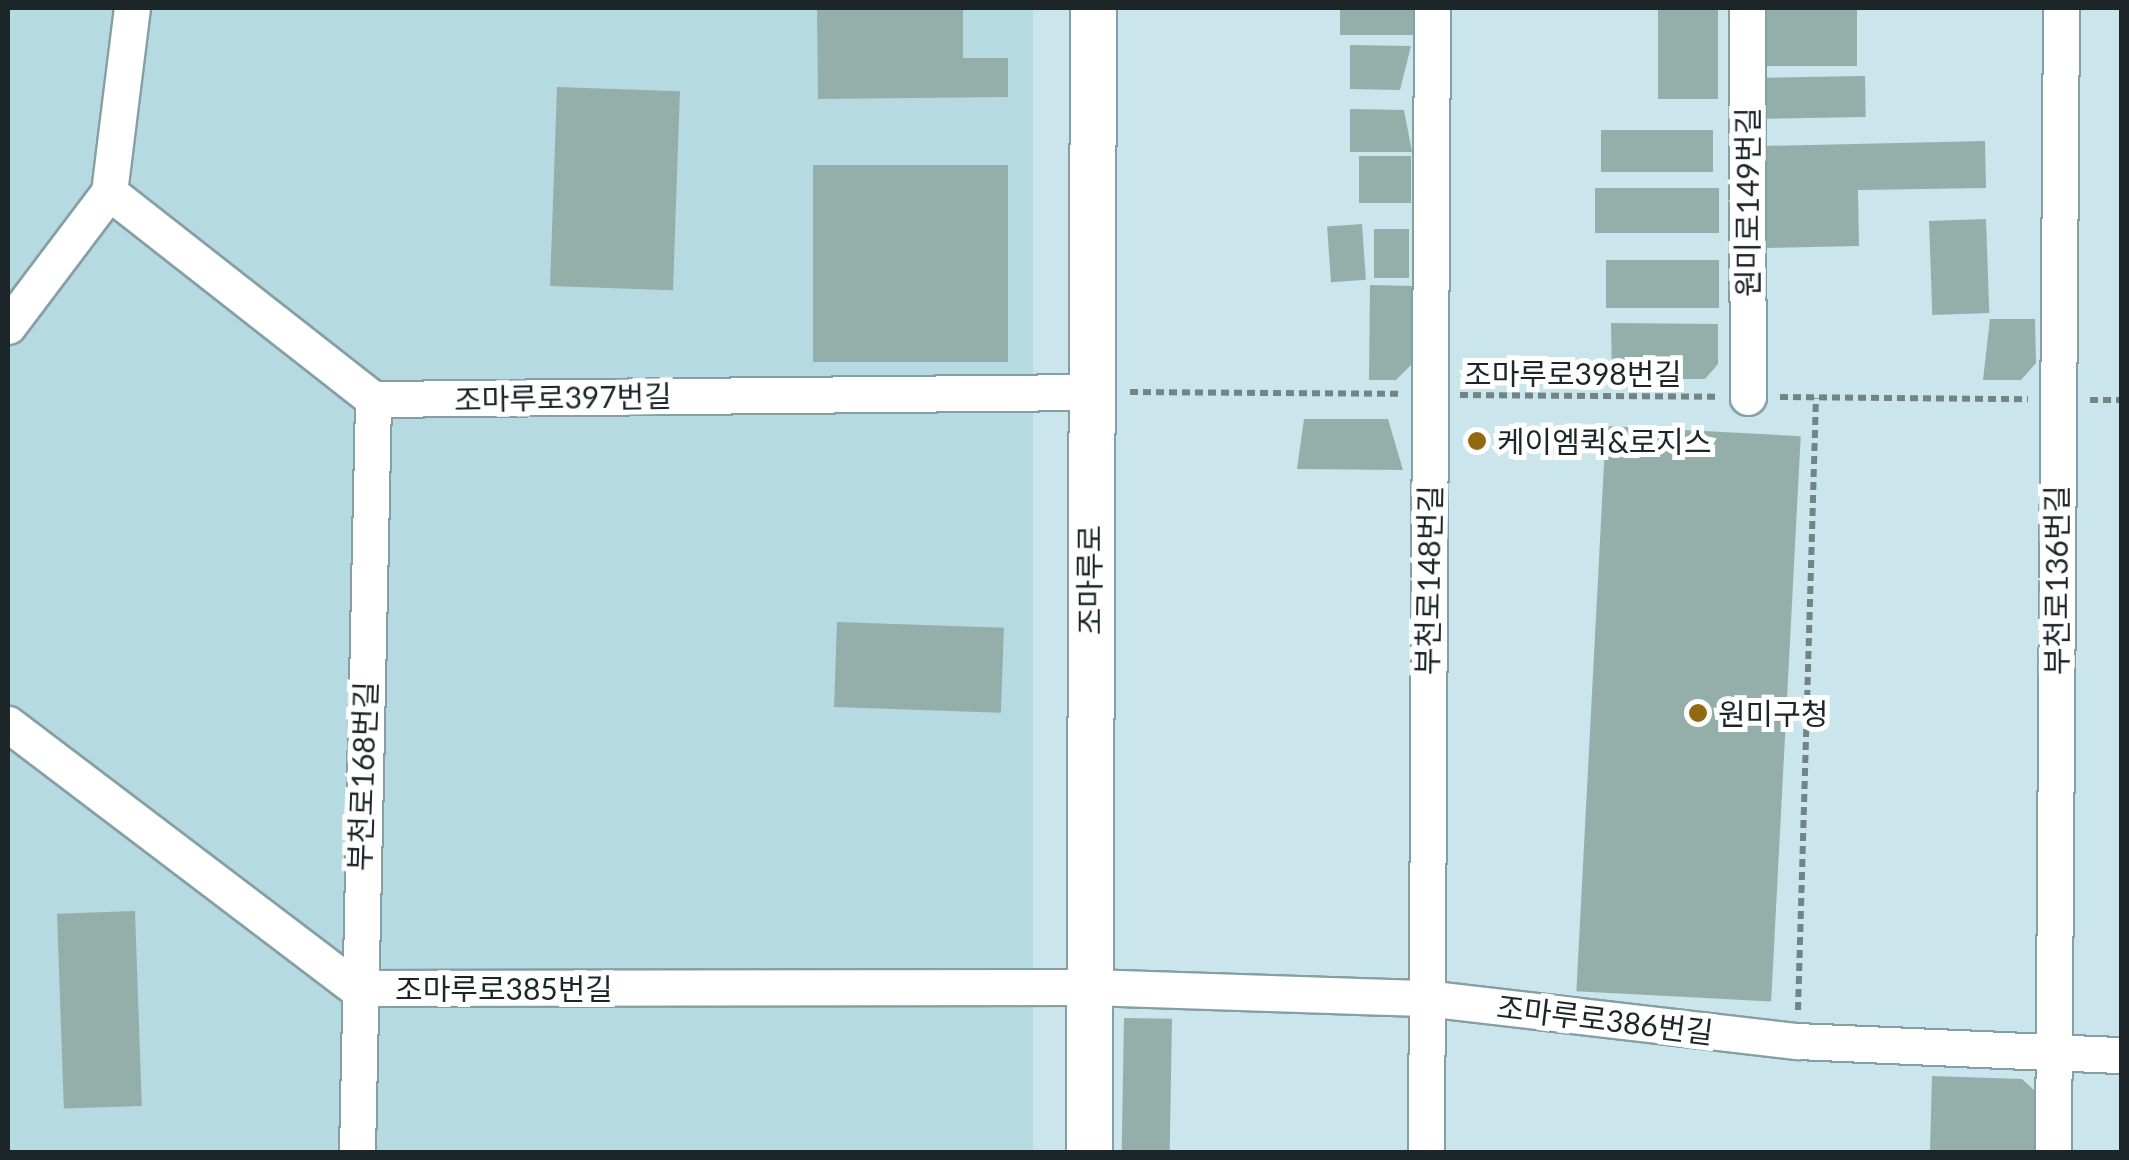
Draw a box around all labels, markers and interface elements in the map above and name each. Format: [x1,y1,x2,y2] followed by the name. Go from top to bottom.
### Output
[1729,107,1765,297] street label: 원미로149번길
[1464,355,1682,391] street label: 조마루로398번길
[454,377,672,417] street label: 조마루로397번길
[1497,423,1712,459] place label: 케이엠퀵&로지스
[1466,430,1488,452] marker: 케이엠퀵&로지스
[1408,485,1448,675] street label: 부천로148번길
[2038,485,2074,675] street label: 부천로136번길
[1071,525,1107,635] street label: 조마루로
[341,680,383,872] street label: 부천로168번길
[1718,695,1828,731] place label: 원미구청
[1687,702,1709,724] marker: 원미구청
[395,970,613,1006] street label: 조마루로385번길
[1495,988,1715,1050] street label: 조마루로386번길

